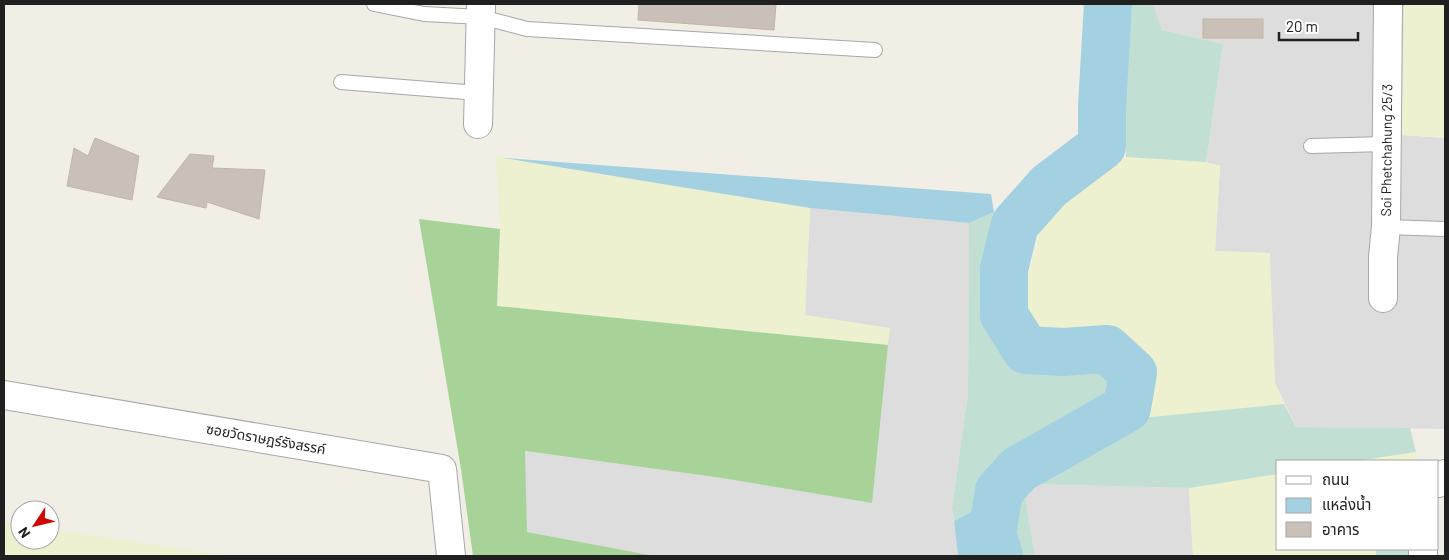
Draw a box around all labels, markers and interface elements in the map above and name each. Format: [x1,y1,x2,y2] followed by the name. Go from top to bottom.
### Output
[1279,10,1358,42] scale bar
[1286,17,1318,35] text: 20 m
[1377,84,1395,217] street label: Soi Phetchahung 25/3
[205,420,327,457] street label: ซอยวัดราษฎร์รังสรรค์
[1276,460,1439,550] legend
[1322,470,1349,488] text: ถนน
[1322,494,1371,513] text: แหล่งน้ำ
[10,500,60,550] north arrow
[1322,520,1359,538] text: อาคาร
[14,524,34,541] text: N

